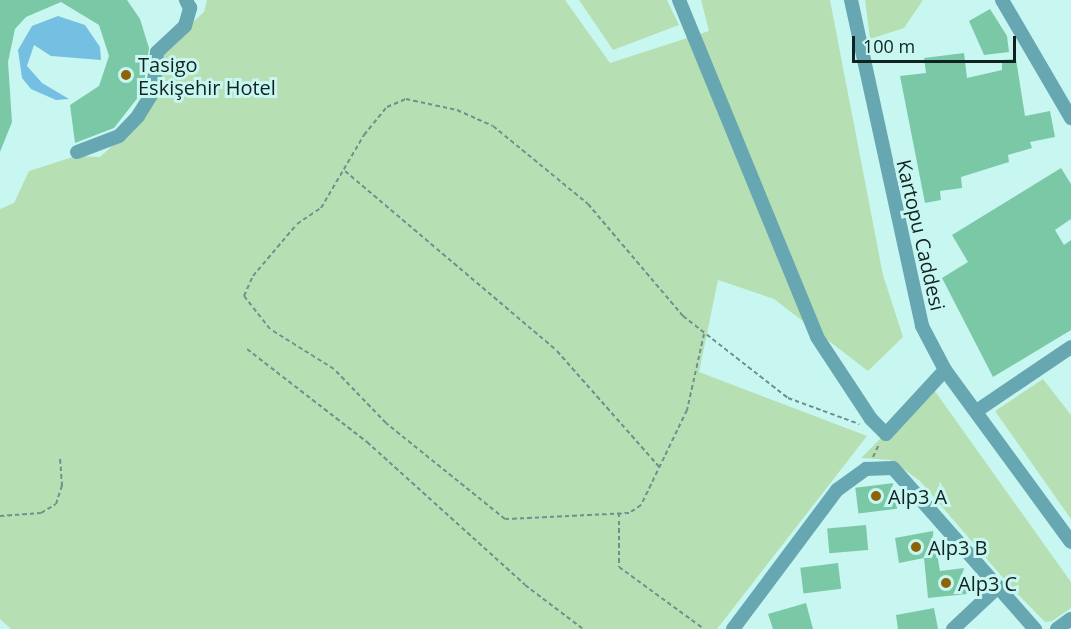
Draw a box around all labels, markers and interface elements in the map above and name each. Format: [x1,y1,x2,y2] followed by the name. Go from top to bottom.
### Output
[855,24,1018,62] scale bar
[863,34,915,58] text: 100 m
[138,52,276,99] place label: Tasigo Eskişehir Hotel
[119,68,133,82] marker: Tasigo Eskişehir Hotel
[892,157,950,313] street label: Kartopu Caddesi
[888,484,947,508] place label: Alp3 A
[869,489,883,503] marker: Alp3 A
[928,535,987,559] place label: Alp3 B
[909,540,923,554] marker: Alp3 B
[958,571,1017,595] place label: Alp3 C
[939,576,953,590] marker: Alp3 C

